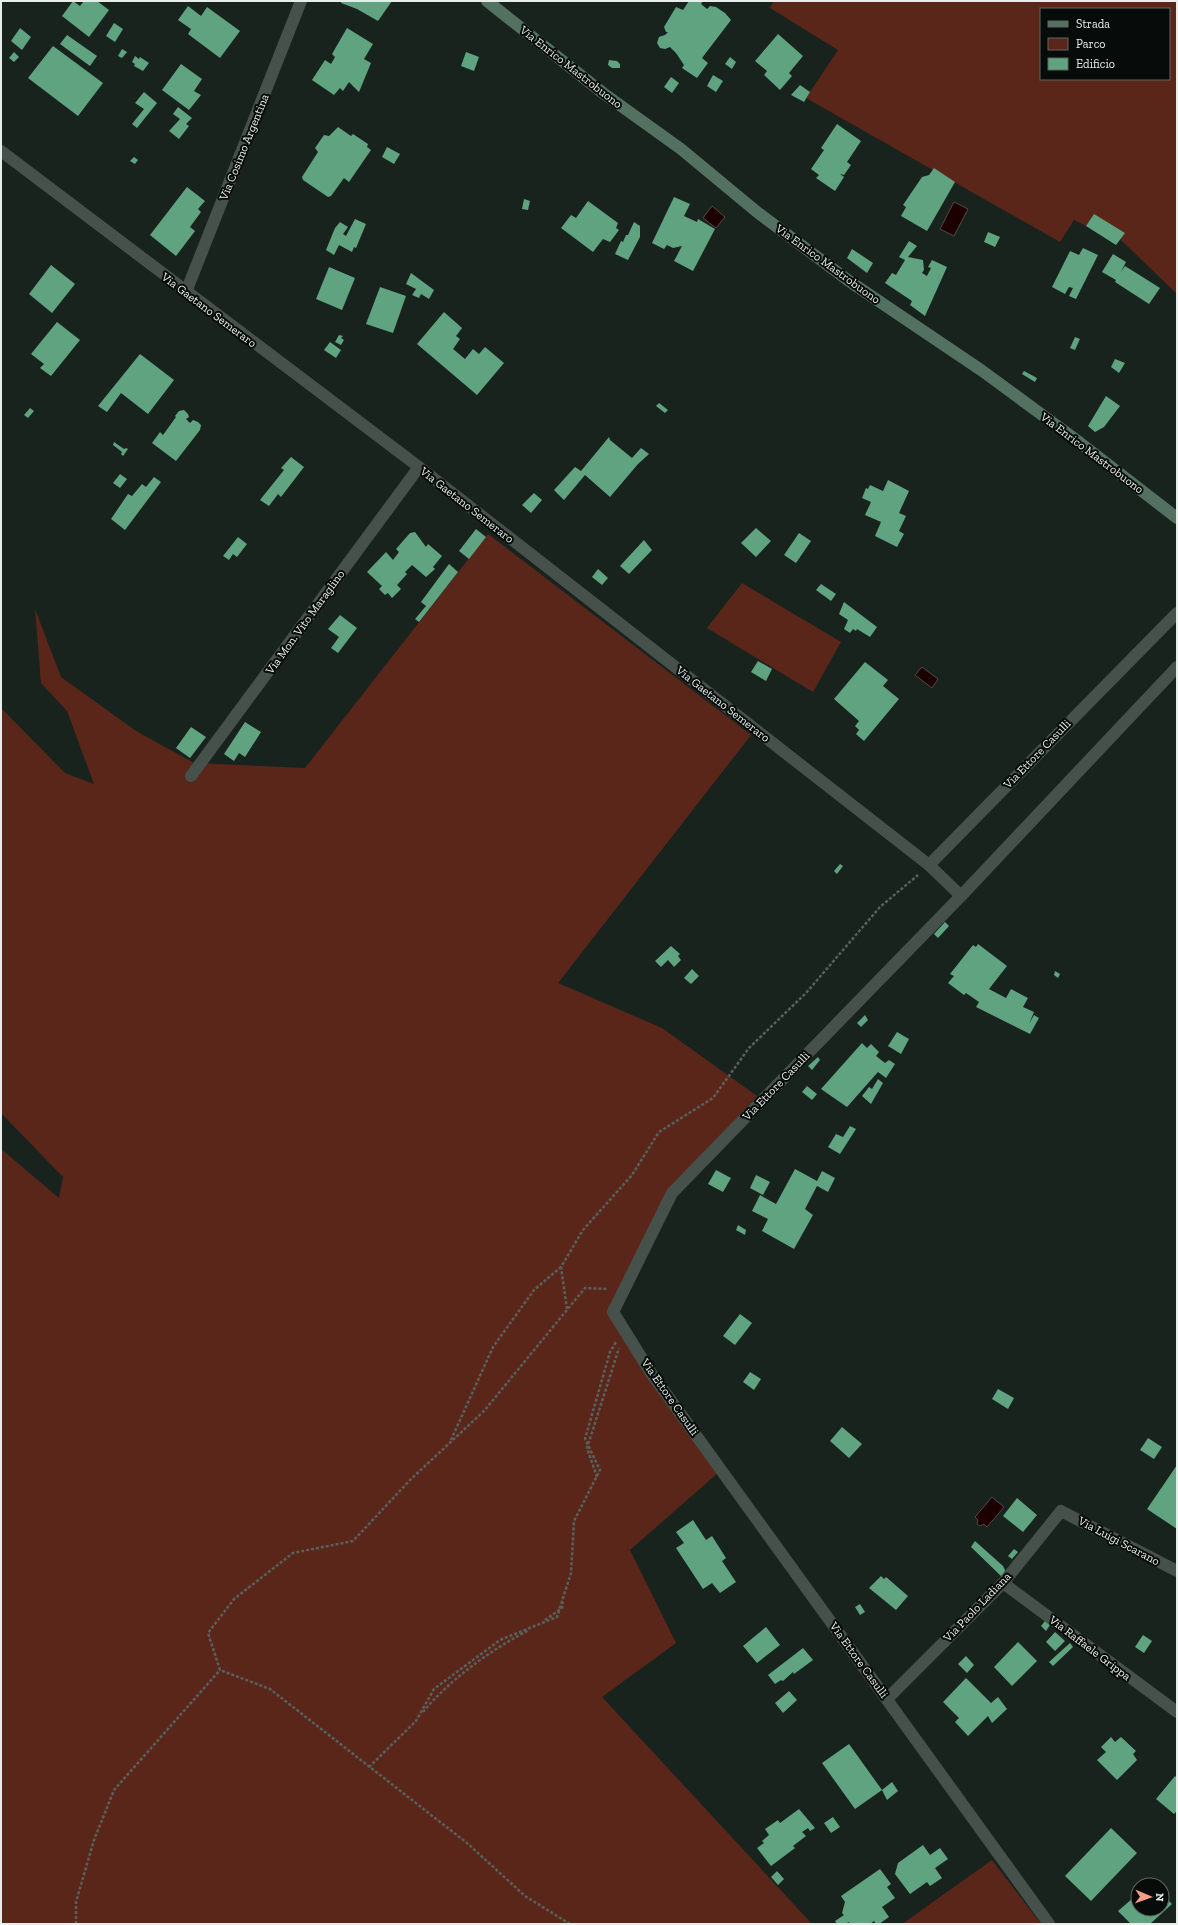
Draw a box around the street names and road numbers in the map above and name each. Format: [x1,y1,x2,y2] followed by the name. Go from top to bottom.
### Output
[516,22,625,111] street label: Via Enrico Mastrobuono
[216,92,272,203] street label: Via Cosimo Argentina
[772,221,883,307] street label: Via Enrico Mastrobuono
[158,269,259,350] street label: Via Gaetano Semeraro
[1037,409,1146,496] street label: Via Enrico Mastrobuono
[417,463,517,546] street label: Via Gaetano Semeraro
[262,567,347,678] street label: Via Mon. Vito Maraglino
[673,662,773,745] street label: Via Gaetano Semeraro
[1000,716,1074,792] street label: Via Ettore Casulli
[739,1048,813,1124] street label: Via Ettore Casulli
[638,1355,702,1438] street label: Via Ettore Casulli
[1075,1513,1162,1568] street label: Via Luigi Scarano
[940,1569,1014,1645] street label: Via Paolo Ladiana
[1046,1612,1134,1683] street label: Via Raffaele Grippa
[826,1619,892,1701] street label: Via Ettore Casulli

